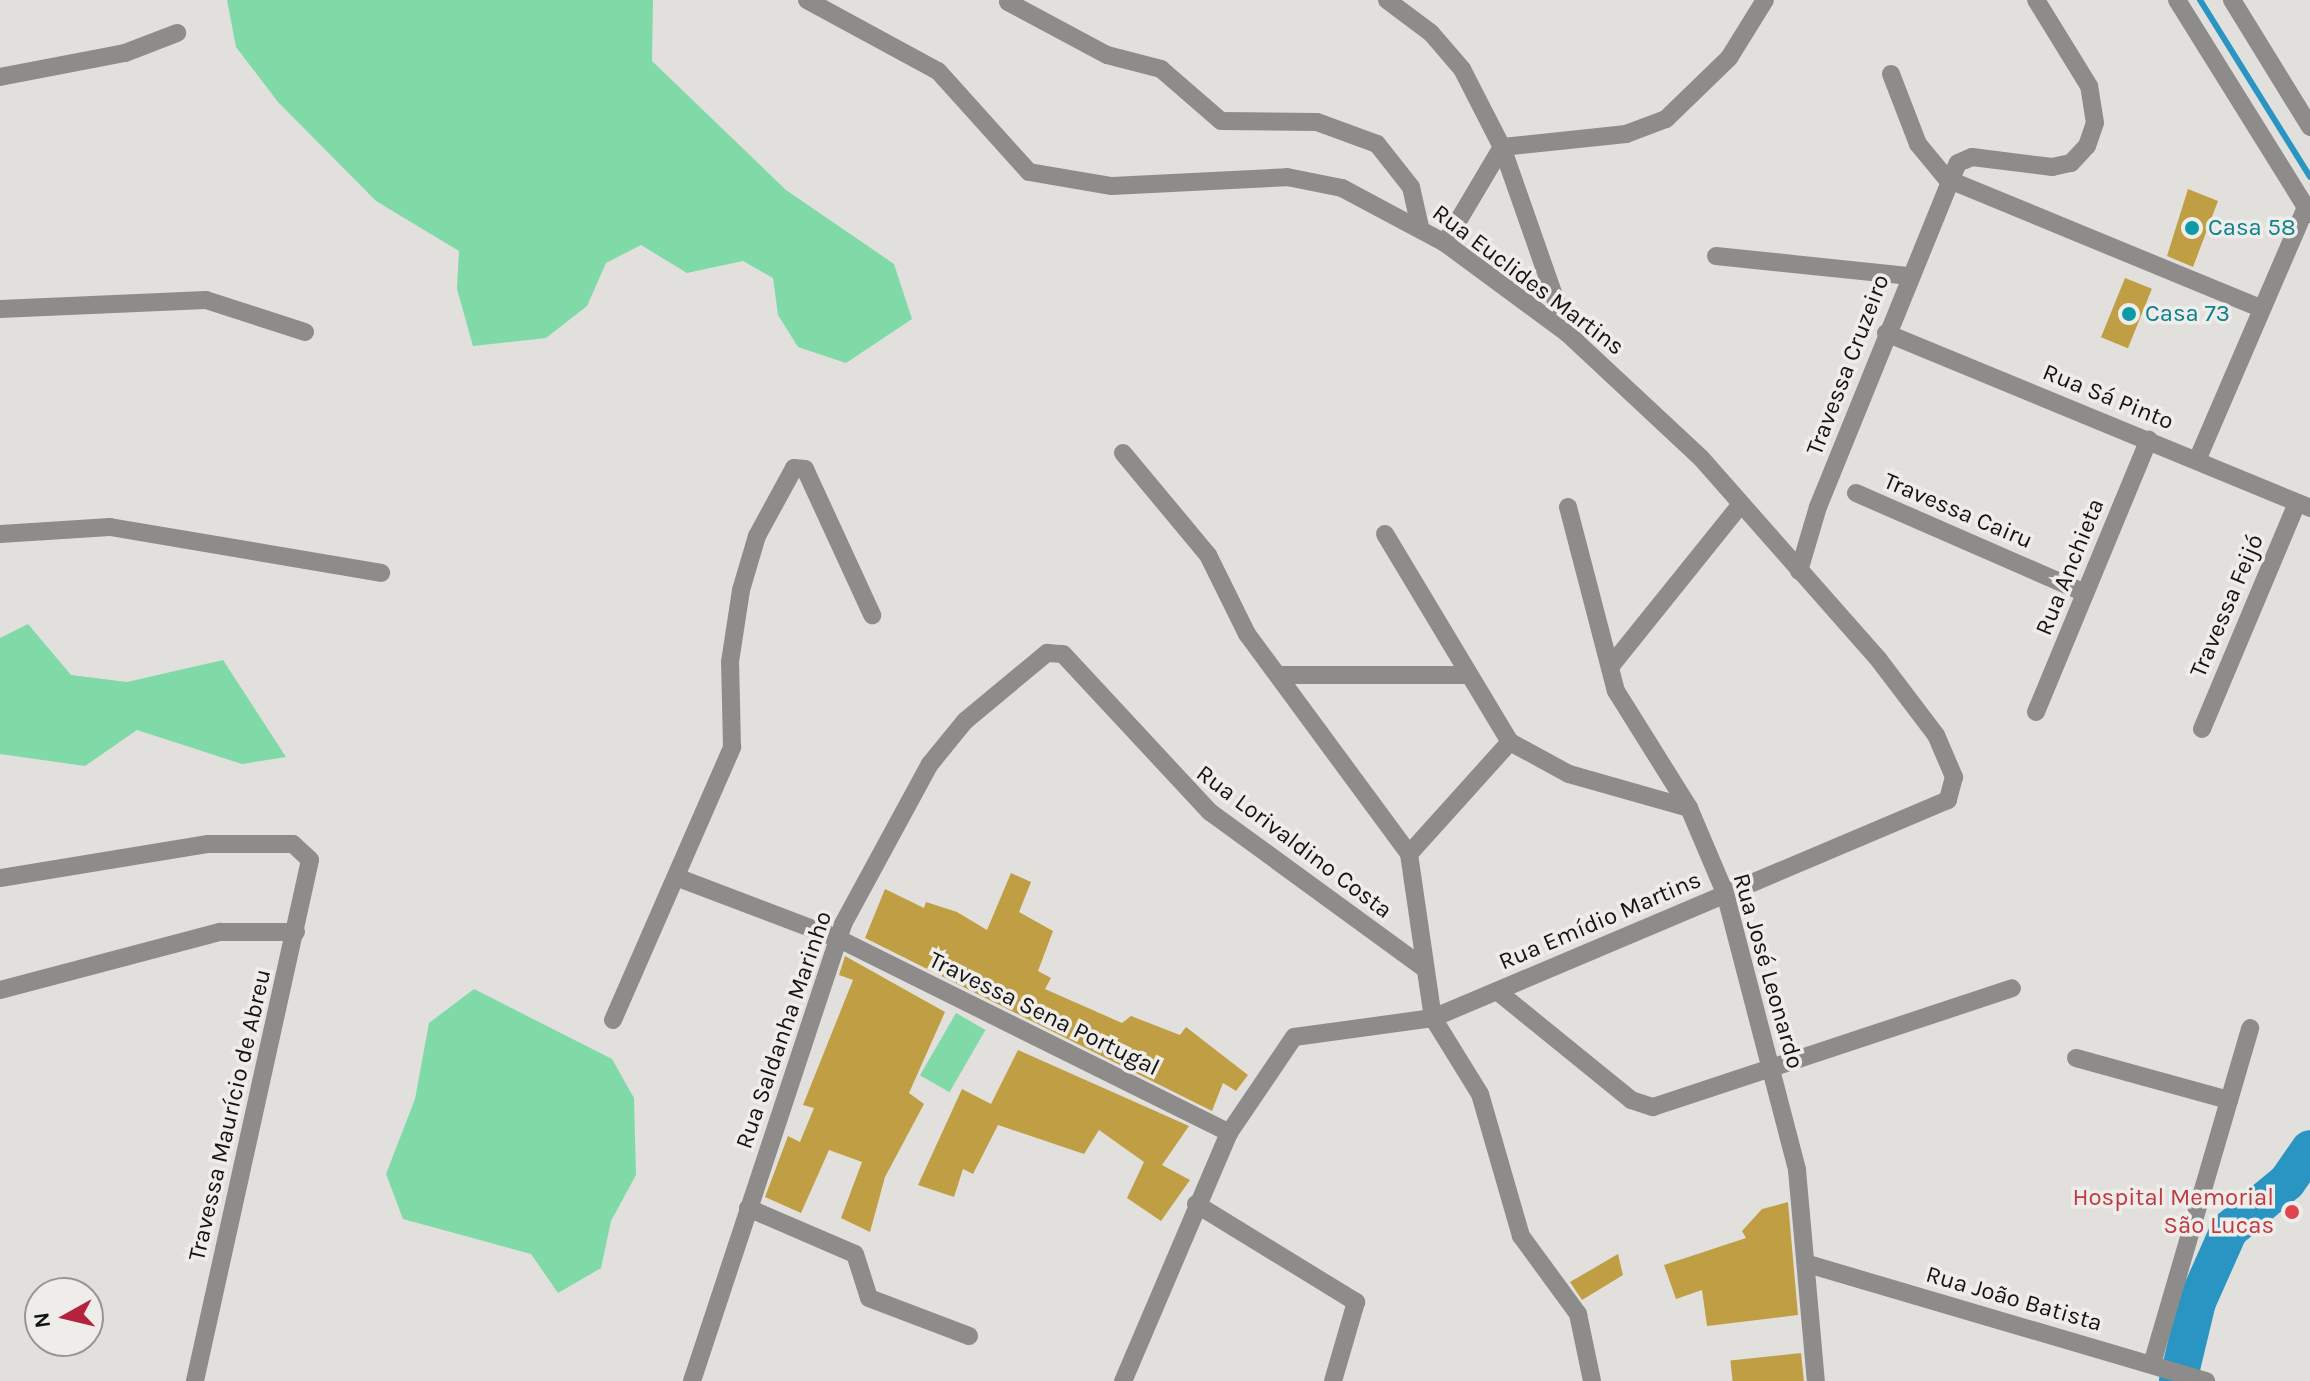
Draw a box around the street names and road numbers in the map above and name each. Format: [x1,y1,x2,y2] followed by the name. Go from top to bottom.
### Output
[1426,198,1630,362] street label: Rua Euclides Martins
[1800,271,1896,459] street label: Travessa Cruzeiro
[2038,358,2178,436] street label: Rua Sá Pinto
[1879,467,2037,555] street label: Travessa Cairu
[2029,494,2111,640] street label: Rua Anchieta
[2184,530,2270,682] street label: Travessa Feijó
[1190,759,1398,925] street label: Rua Lorivaldino Costa
[1495,865,1705,977] street label: Rua Emídio Martins
[1726,870,1810,1072] street label: Rua José Leonardo
[730,907,838,1153] street label: Rua Saldanha Marinho
[924,946,1164,1082] street label: Travessa Sena Portugal
[182,966,278,1264] street label: Travessa Maurício de Abreu
[1922,1260,2106,1338] street label: Rua João Batista

